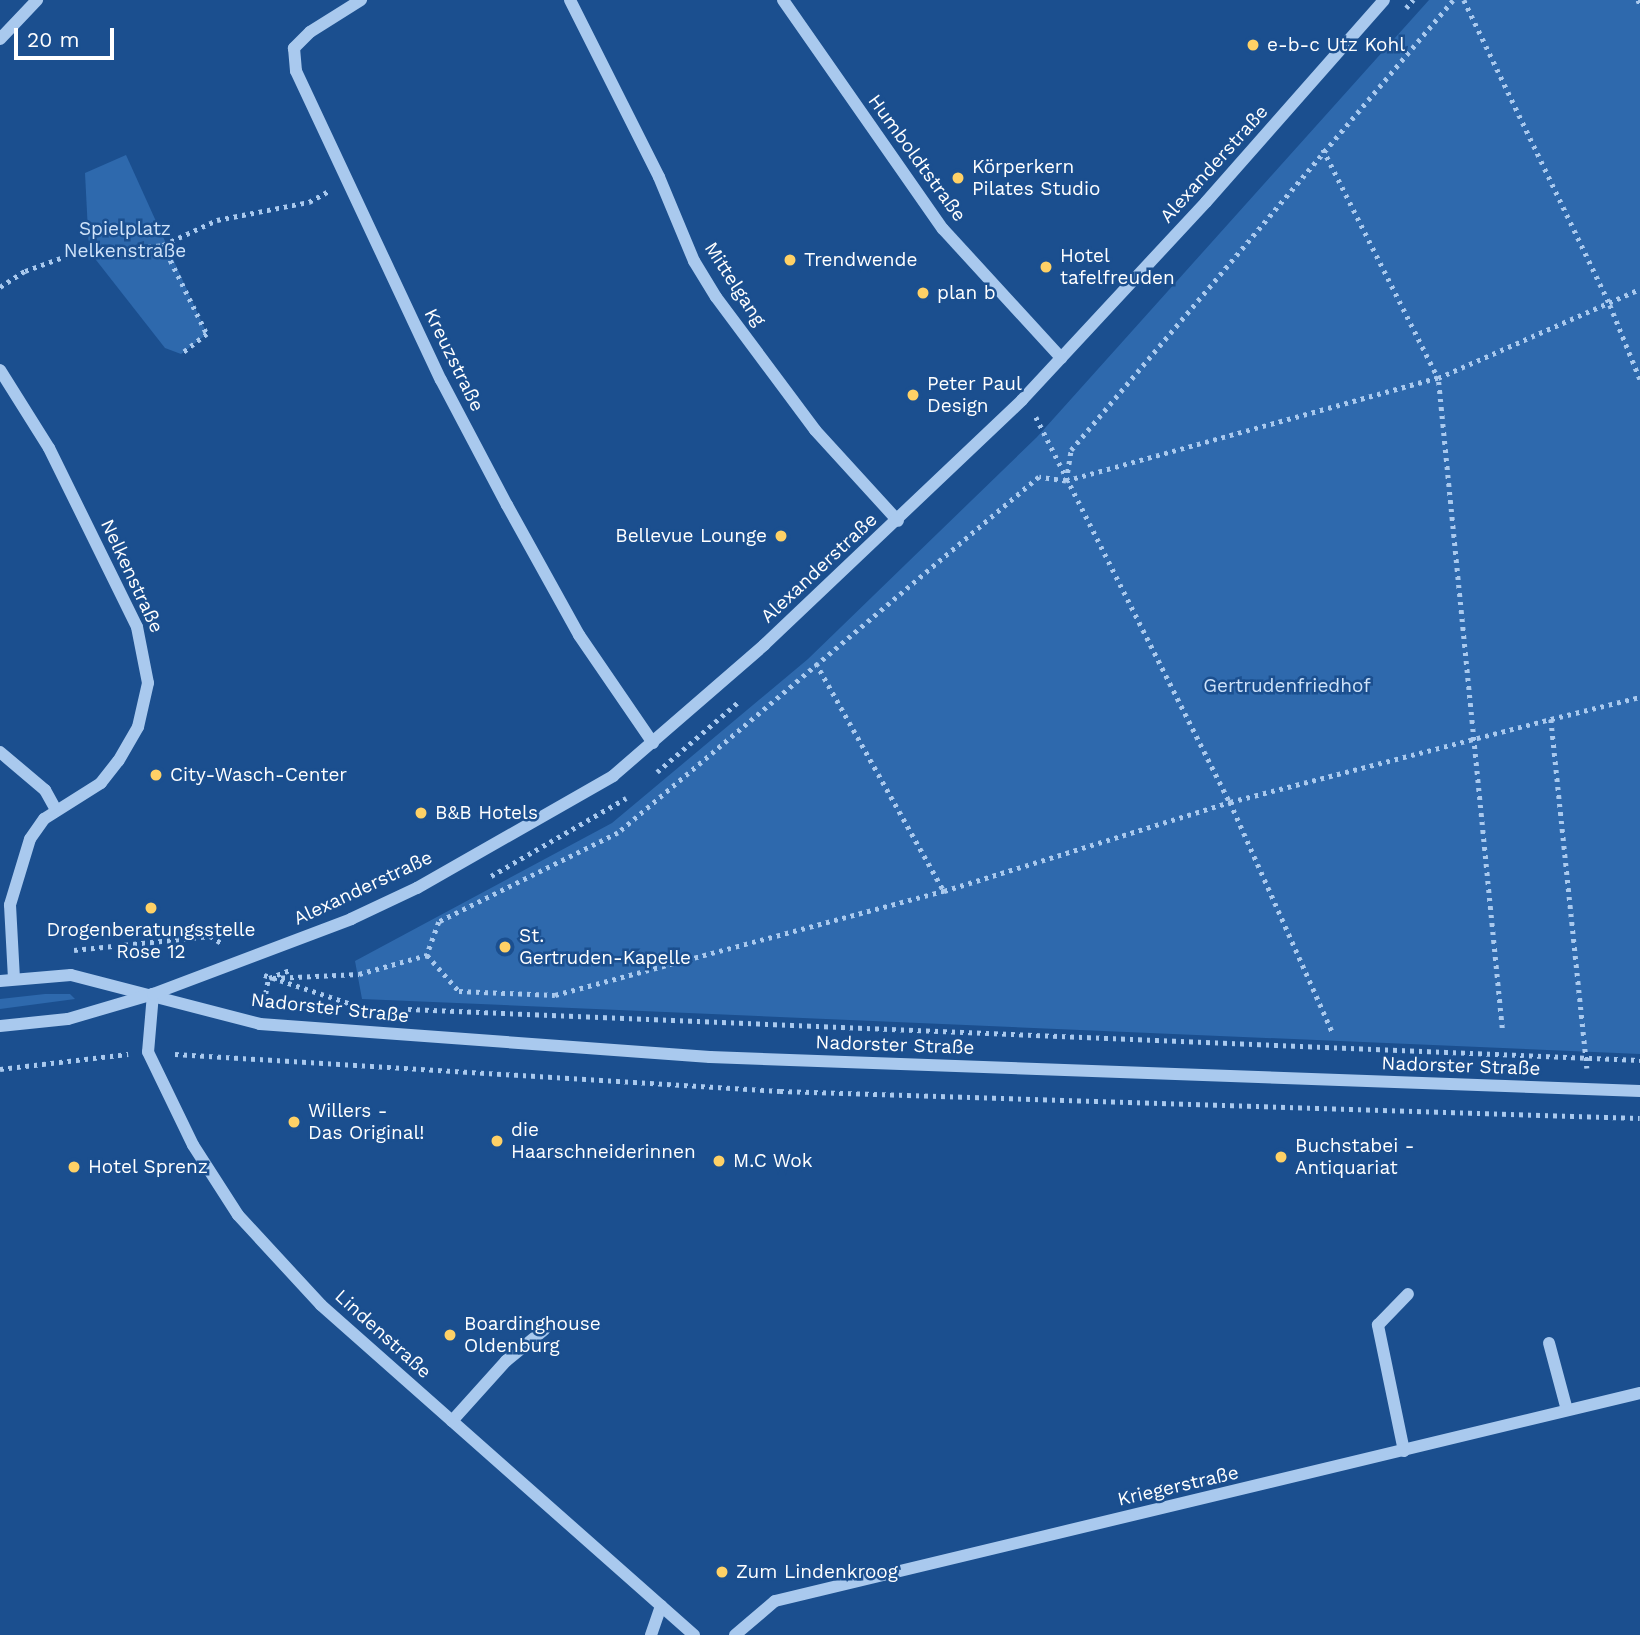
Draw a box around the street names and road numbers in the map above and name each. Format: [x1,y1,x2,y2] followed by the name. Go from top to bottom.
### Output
[863,90,971,226] street label: Humboldtstraße
[1155,100,1273,228] street label: Alexanderstraße
[699,238,771,330] street label: Mittelgang
[419,305,489,415] street label: Kreuzstraße
[756,508,882,628] street label: Alexanderstraße
[96,516,168,636] street label: Nelkenstraße
[290,846,436,930] street label: Alexanderstraße
[250,988,410,1028] street label: Nadorster Straße
[815,1031,975,1059] street label: Nadorster Straße
[1381,1052,1541,1080] street label: Nadorster Straße
[330,1285,436,1383] street label: Lindenstraße
[1115,1461,1241,1511] street label: Kriegerstraße

